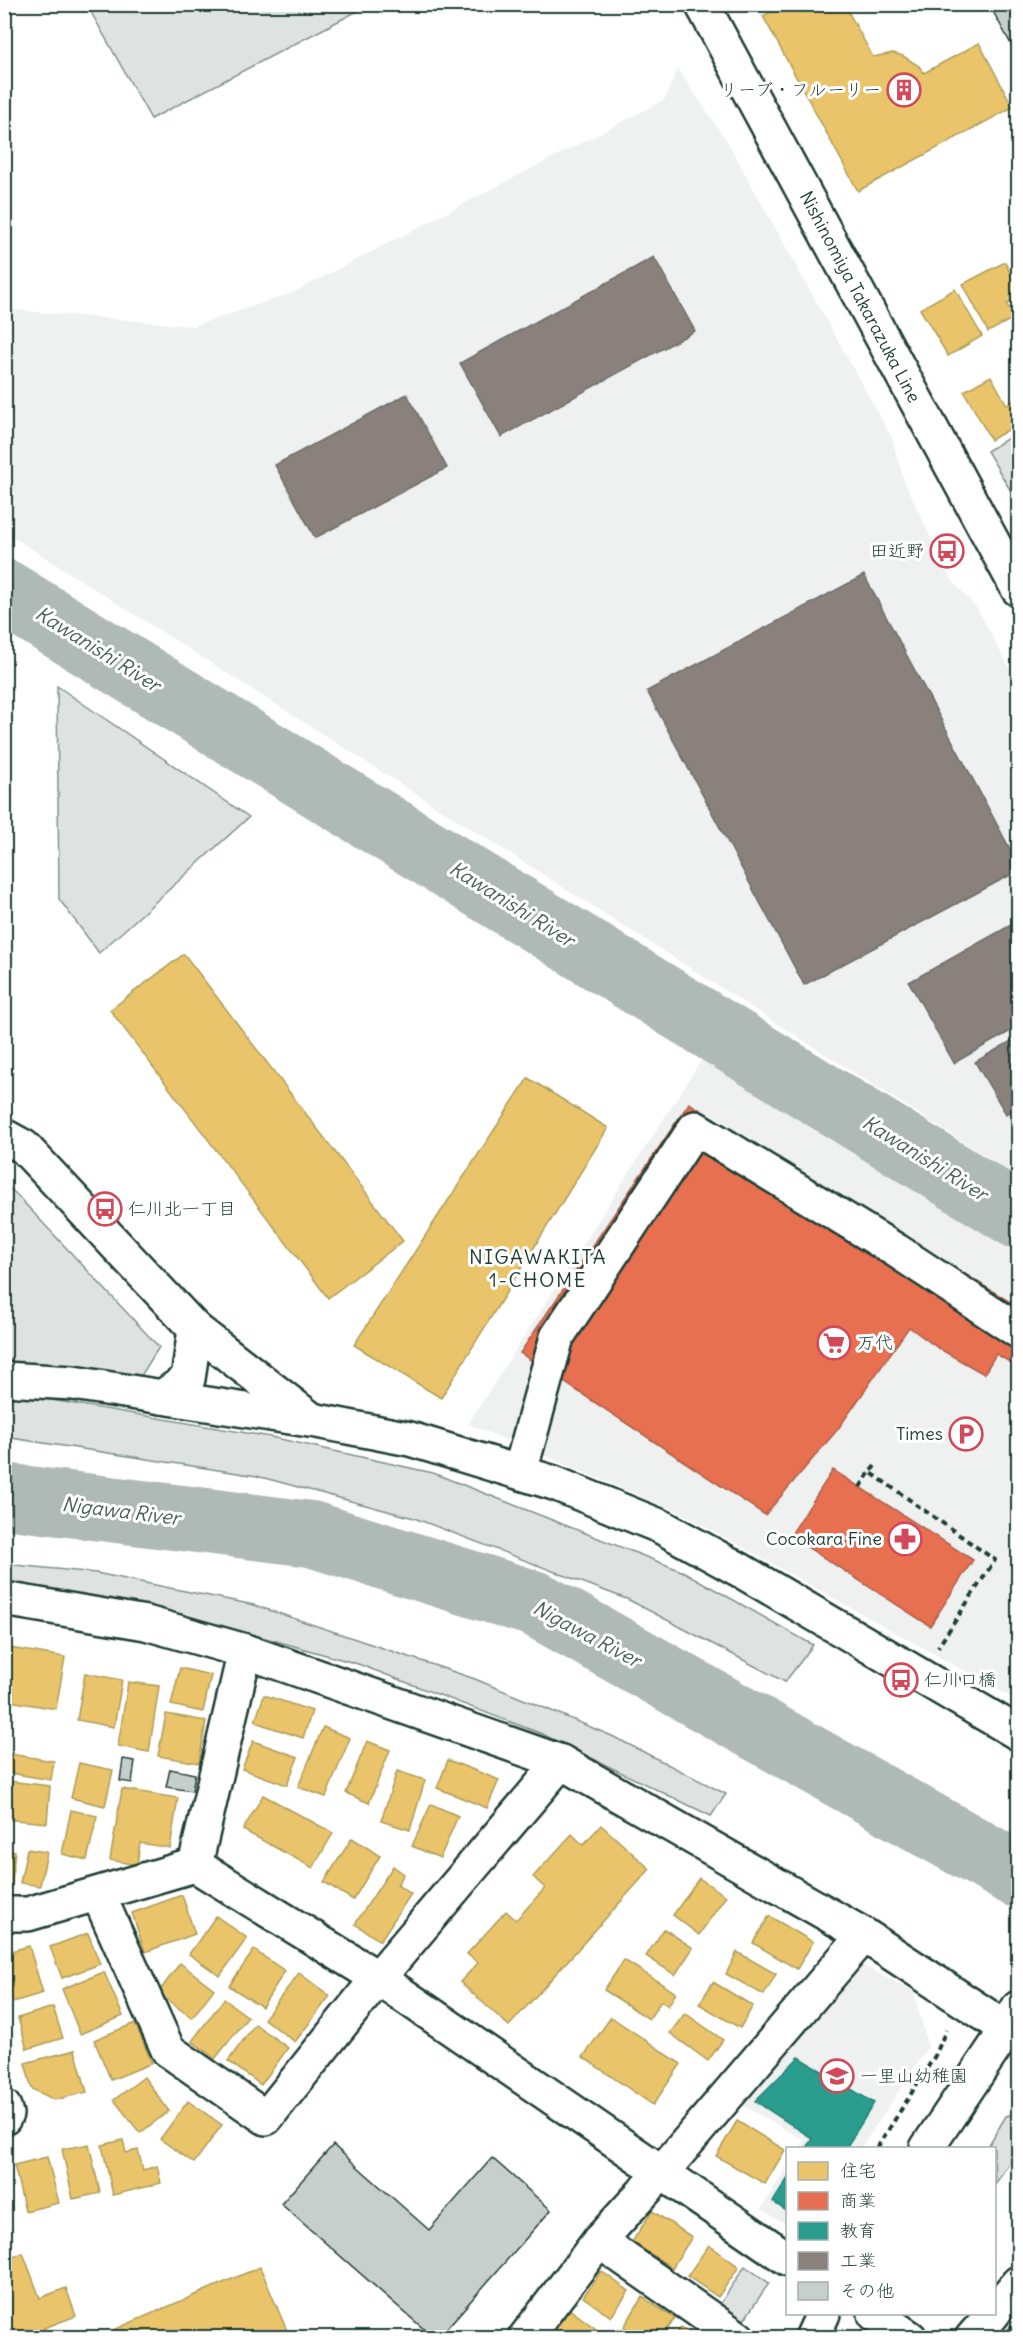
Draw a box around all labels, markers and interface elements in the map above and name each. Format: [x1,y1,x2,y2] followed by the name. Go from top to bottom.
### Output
[886,72,922,108] building icon: リーブ・フルーリー
[720,78,881,101] place label: リーブ・フルーリー
[795,187,926,406] street label: Nishinomiya Takarazuka Line
[929,533,965,569] bus stop icon: 田近野
[870,539,924,562] place label: 田近野
[31,600,168,698] water label: Kawanishi River
[445,855,582,953] water label: Kawanishi River
[858,1109,995,1207] water label: Kawanishi River
[87,1191,123,1227] bus stop icon: 仁川北一丁目
[128,1197,236,1220] place label: 仁川北一丁目
[469,1244,607,1292] district label: NIGAWAKITA 1-CHOME
[816,1325,852,1361] supermarket icon: 万代
[857,1331,893,1354] place label: 万代
[948,1416,984,1452] parking icon: Times
[896,1422,943,1445] place label: Times
[61,1491,184,1530] water label: Nigawa River
[887,1521,923,1557] pharmacy icon: Cocokara Fine
[766,1527,882,1550] place label: Cocokara Fine
[529,1595,648,1674] water label: Nigawa River
[883,1662,919,1698] bus stop icon: 仁川口橋
[924,1668,996,1691] place label: 仁川口橋
[819,2058,855,2094] school or university icon: 一里山幼稚園
[860,2064,968,2087] place label: 一里山幼稚園
[786,2147,996,2315] legend
[840,2159,876,2182] text: 住宅
[840,2189,876,2212] text: 商業
[840,2219,876,2242] text: 教育
[840,2249,876,2272] text: 工業
[840,2279,894,2302] text: その他

